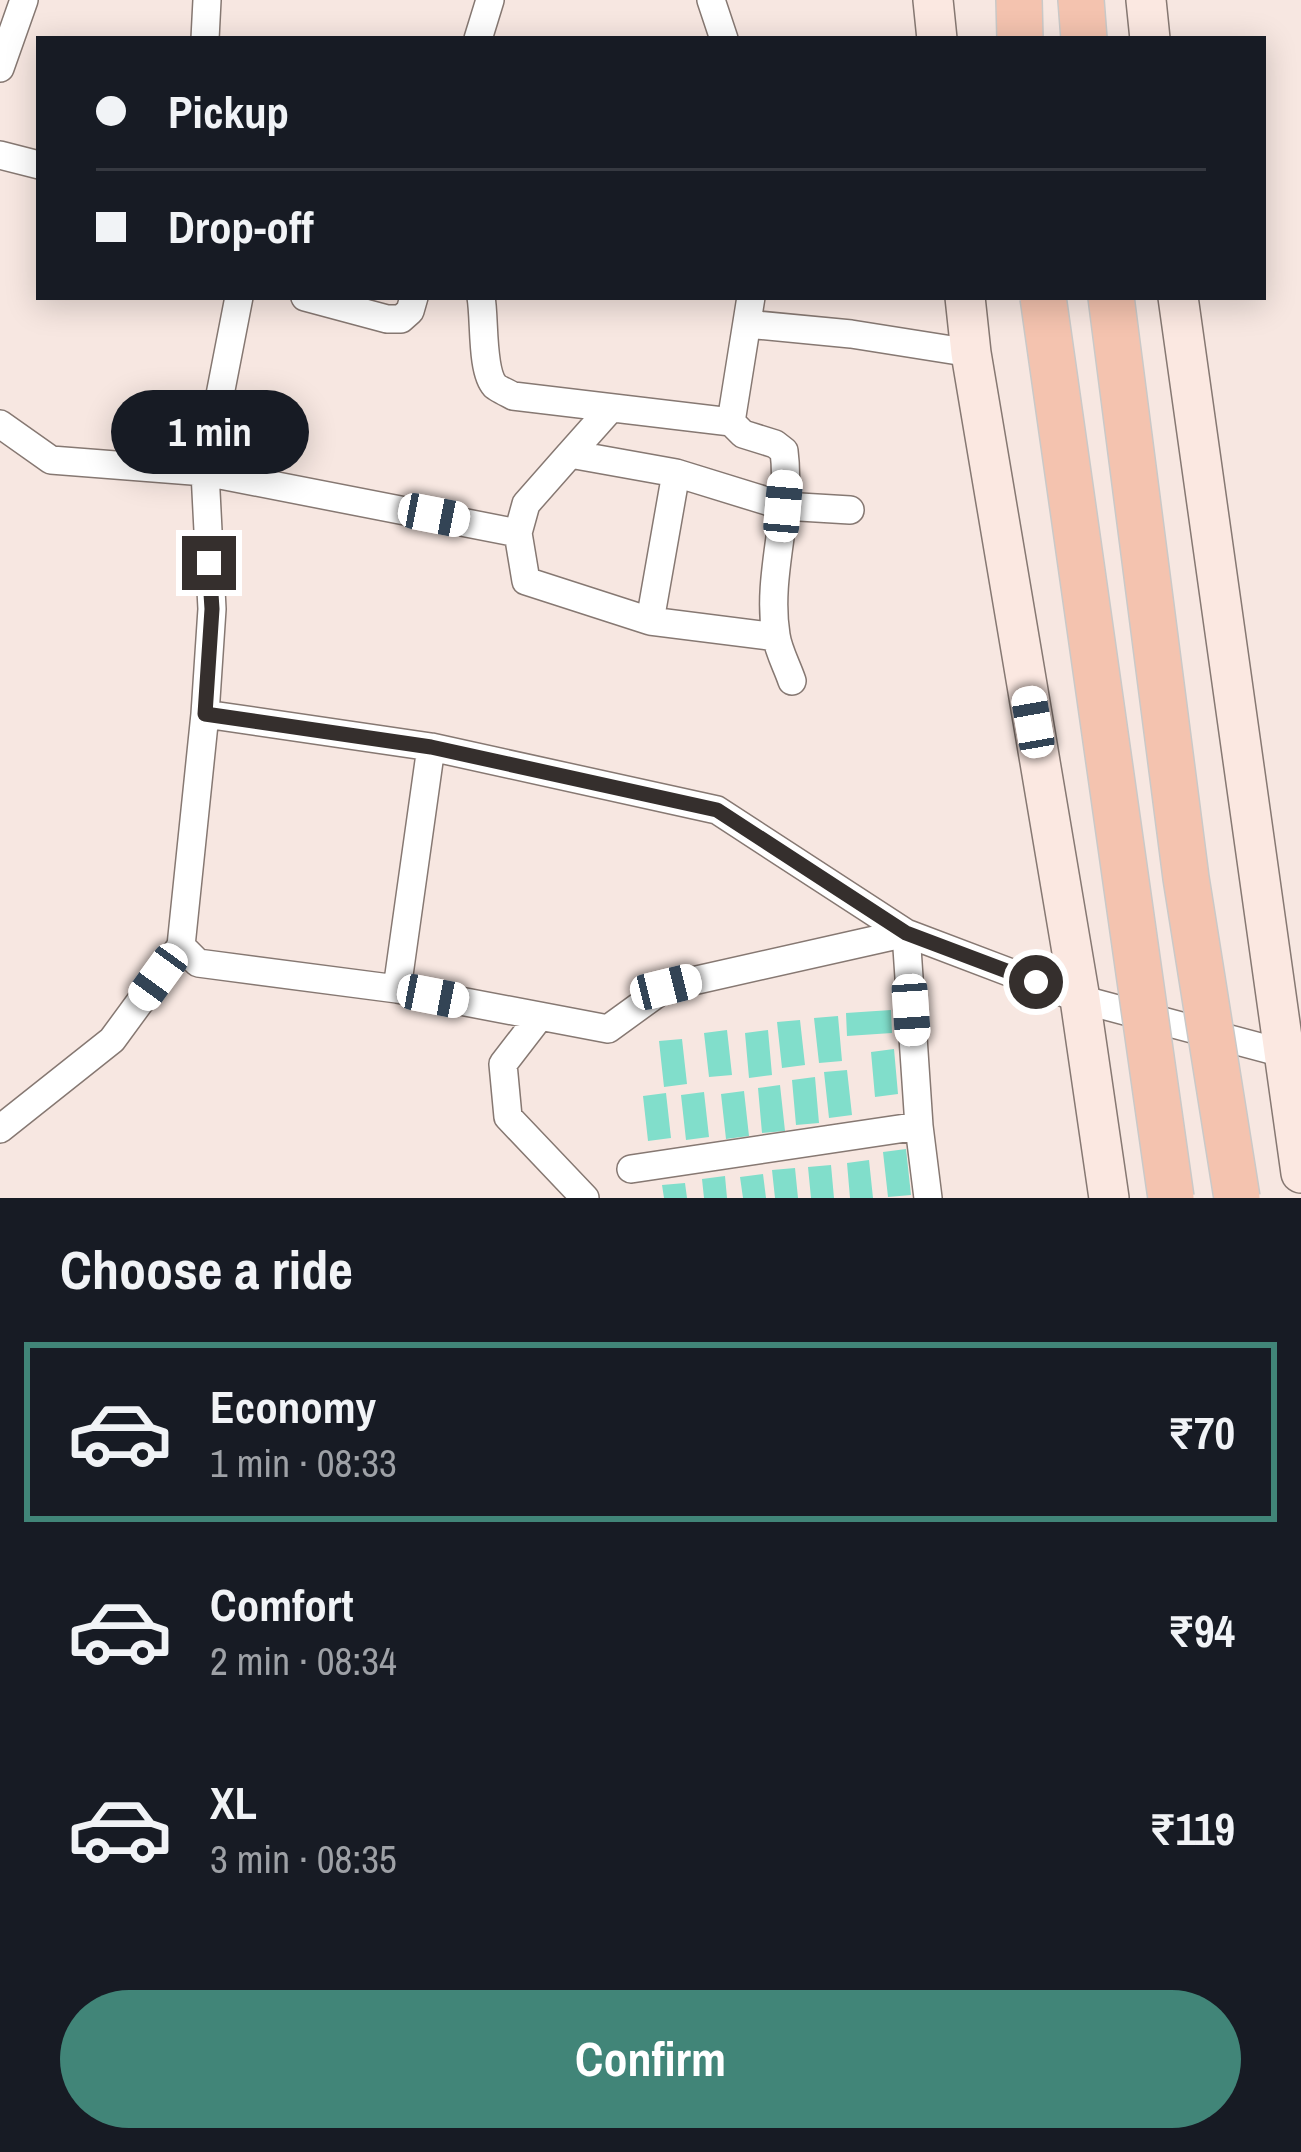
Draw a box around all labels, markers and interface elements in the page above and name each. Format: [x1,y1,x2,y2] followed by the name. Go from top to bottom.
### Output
[168,81,289,142] text: Pickup
[168,196,314,257] text: Drop-off
[110,389,308,473] callout: 1 min
[168,406,252,458] text: 1 min
[762,469,804,543] car
[395,490,473,540] car
[182,536,236,590] route end
[1009,683,1057,761] car
[122,937,194,1017] car
[1009,955,1063,1009] route start
[627,961,705,1013] car
[394,971,472,1021] car
[891,973,931,1047] car
[60,1233,353,1306] text: Choose a ride
[210,1376,376,1437] text: Economy
[66,1378,174,1486] icon: car
[1168,1402,1235,1463] text: ₹70
[210,1437,397,1489] text: 1 min · 08:33
[210,1574,353,1635] text: Comfort
[66,1576,174,1684] icon: car
[1168,1600,1235,1661] text: ₹94
[210,1635,397,1687] text: 2 min · 08:34
[210,1772,257,1833] text: XL
[66,1774,174,1882] icon: car
[1149,1798,1235,1859] text: ₹119
[210,1833,397,1885] text: 3 min · 08:35
[60,1990,1241,2128] button: Confirm

